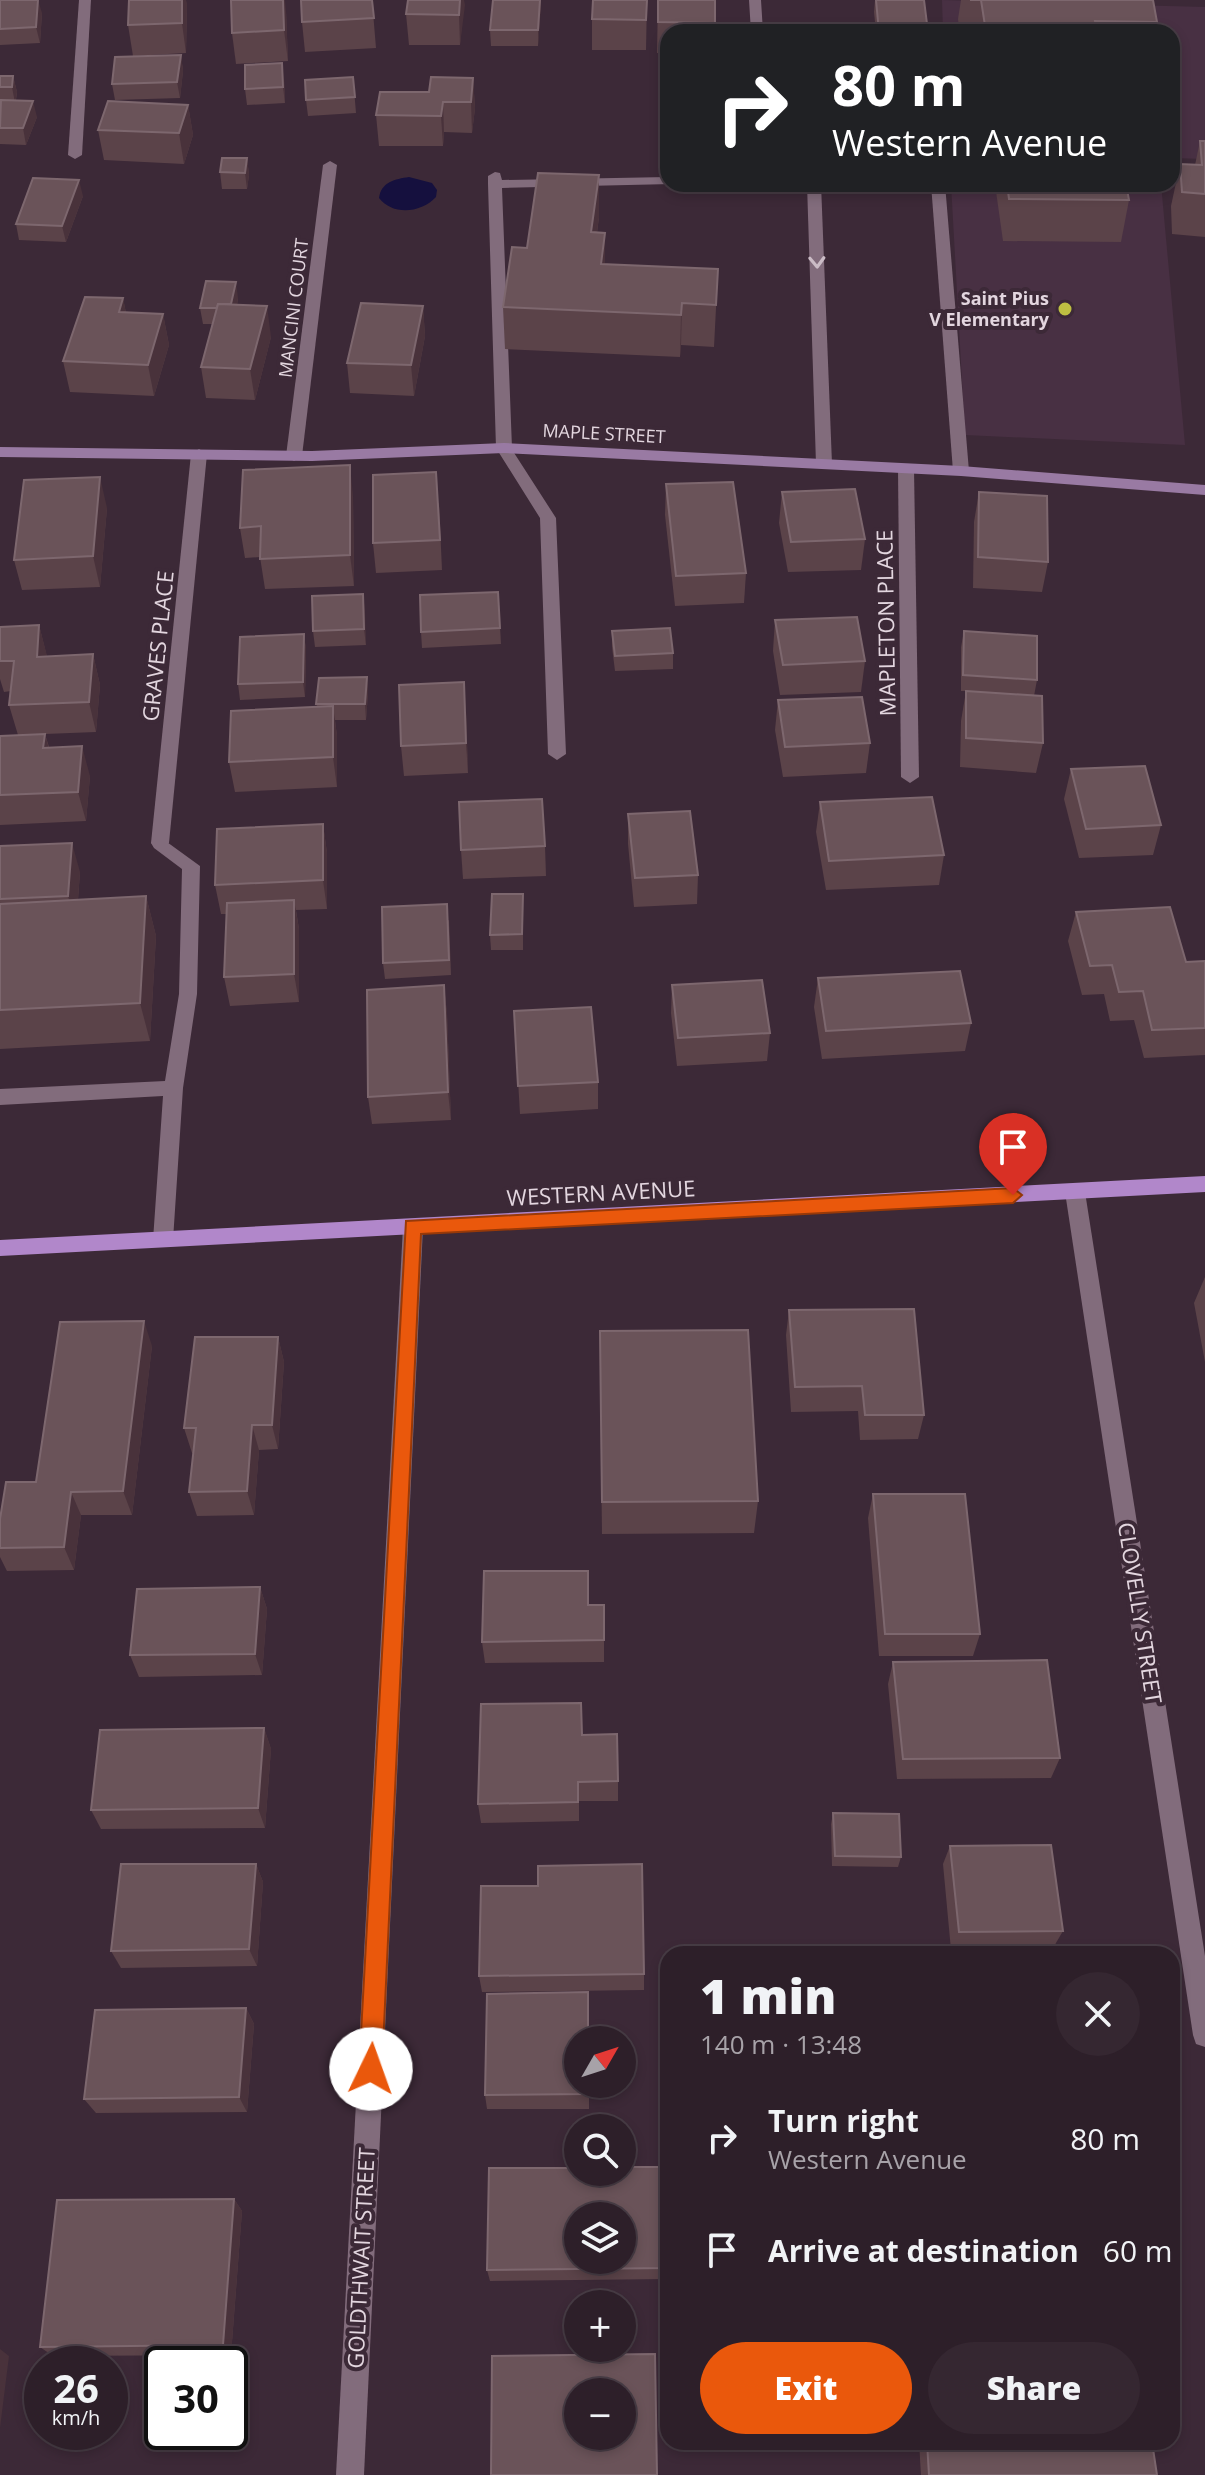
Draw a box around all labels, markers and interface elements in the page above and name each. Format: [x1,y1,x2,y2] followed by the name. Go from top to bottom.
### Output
[832,46,966,122] text: 80 m
[700,56,804,160] icon: right
[832,118,1107,167] text: Western Avenue
[273,237,313,379] street label: MANCINI COURT
[808,256,825,269] one-way arrow
[929,286,1050,331] place label: Saint Pius V Elementary
[1056,300,1074,318] marker: Saint Pius V Elementary
[542,418,666,448] street label: MAPLE STREET
[868,529,902,717] street label: MAPLETON PLACE
[134,569,180,723] street label: GRAVES PLACE
[979,1113,1047,1195] pin
[991,1125,1035,1169] icon: arrive
[506,1172,696,1212] street label: WESTERN AVENUE
[1112,1520,1170,1706] street label: CLOVELLY STREET
[700,1963,836,2028] text: 1 min
[1056,1972,1140,2056] button: close
[564,2026,636,2098] north arrow
[564,2026,636,2450] map controls
[700,2026,862,2062] text: 140 m · 13:48
[329,2027,413,2111] position arrow
[768,2100,919,2141] text: Turn right
[564,2114,636,2186] button: search
[700,2116,744,2160] icon: right
[1070,2118,1140,2159] text: 80 m
[768,2141,967,2177] text: Western Avenue
[339,2147,381,2369] street label: GOLDTHWAIT STREET
[564,2202,636,2274] button: layers
[700,2228,744,2272] icon: arrive
[768,2230,1079,2271] text: Arrive at destination
[1103,2230,1173,2271] text: 60 m
[564,2290,636,2362] button: +
[700,2342,912,2434] button: Exit
[928,2342,1140,2434] button: Share
[144,2346,248,2450] speed limit sign: 30
[53,2360,99,2415] text: 26
[564,2378,636,2450] button: −
[52,2404,100,2431] text: km/h

